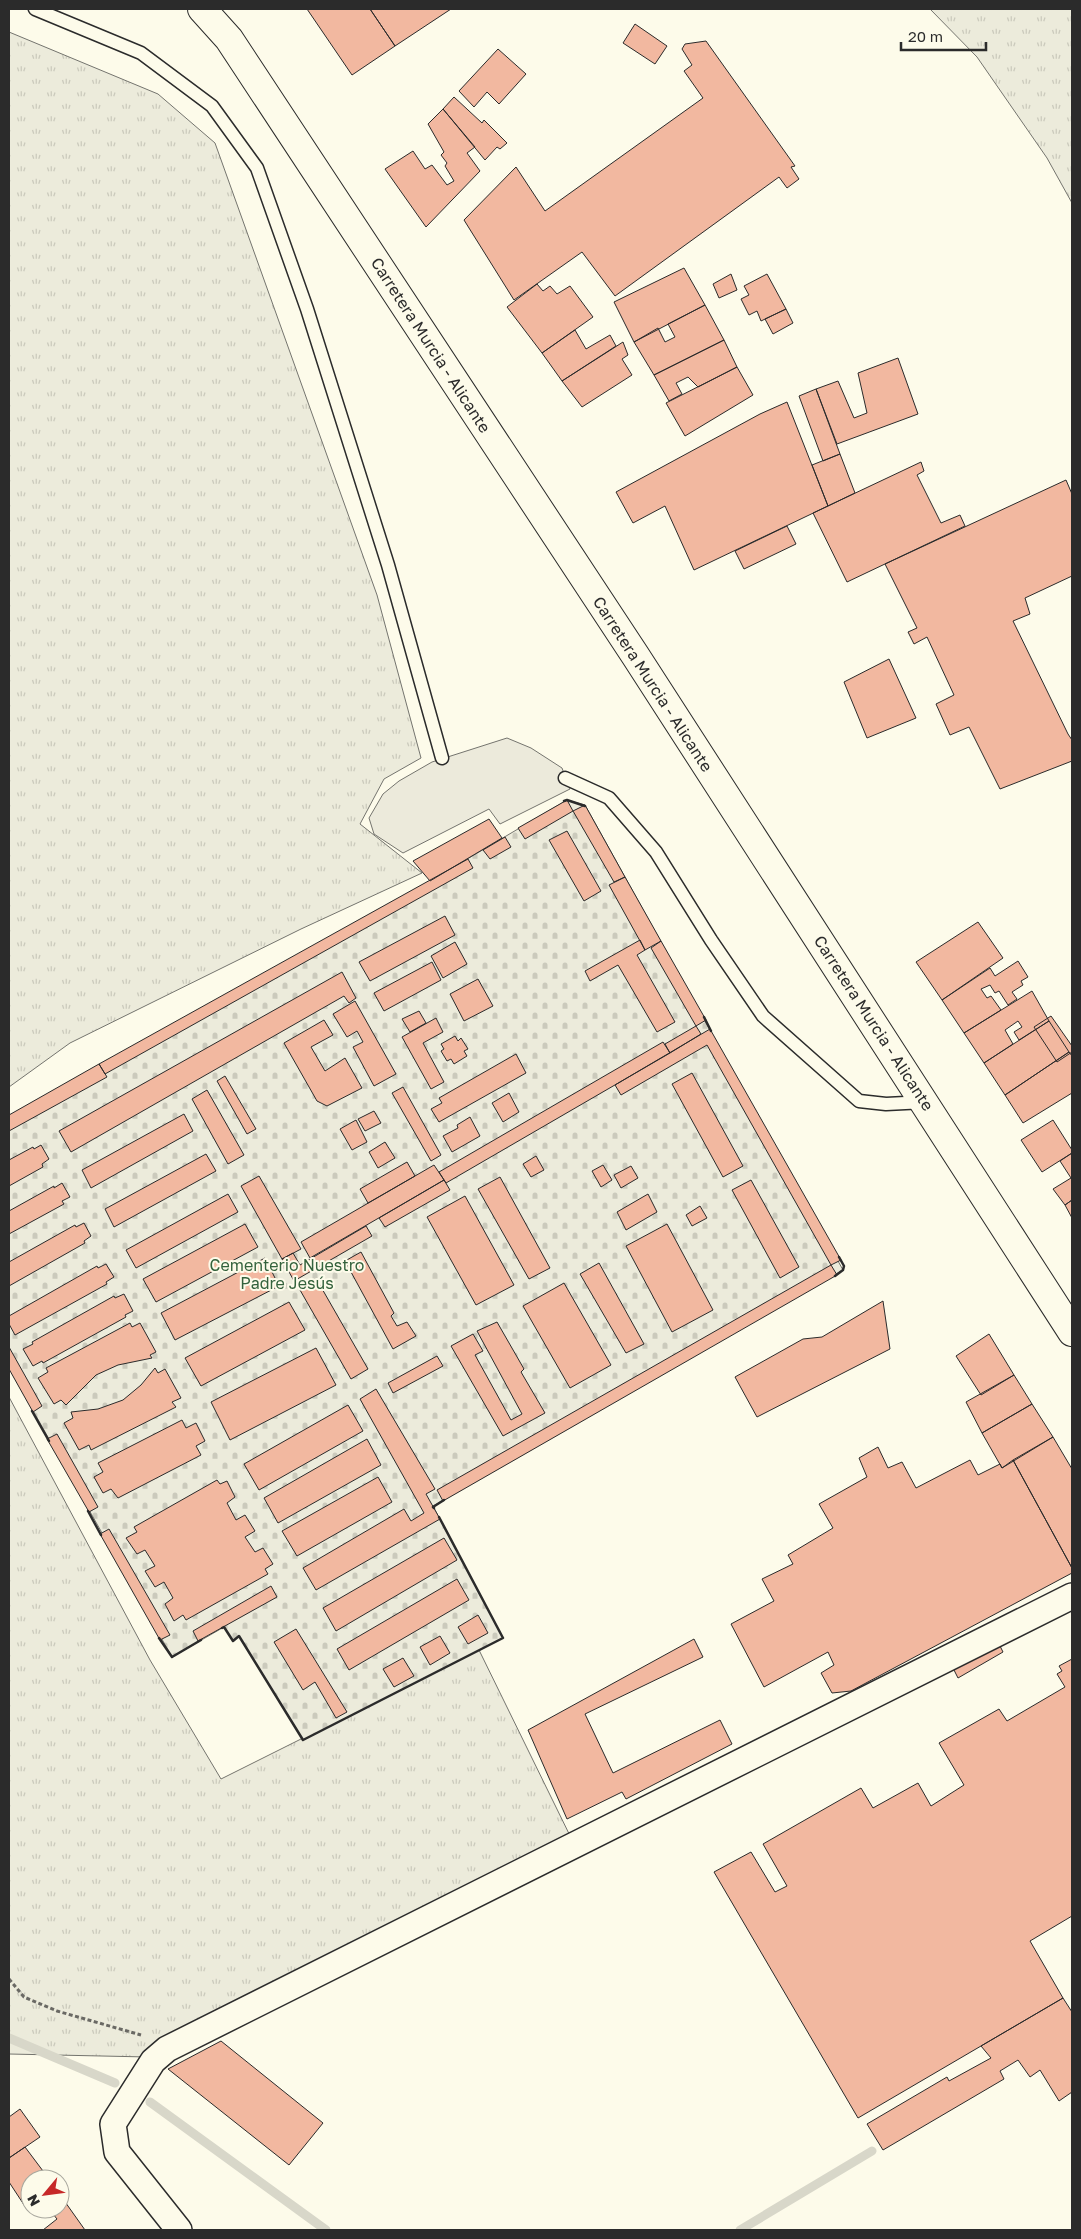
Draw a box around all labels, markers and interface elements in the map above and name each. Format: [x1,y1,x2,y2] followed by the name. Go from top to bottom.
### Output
[901,20,986,52] scale bar
[908,27,943,45] text: 20 m
[367,254,495,436] street label: Carretera Murcia - Alicante
[589,593,717,775] street label: Carretera Murcia - Alicante
[810,932,938,1114] street label: Carretera Murcia - Alicante
[210,1255,364,1293] park label: Cementerio Nuestro Padre Jesús
[20,2169,70,2219] north arrow
[23,2192,43,2209] text: N

